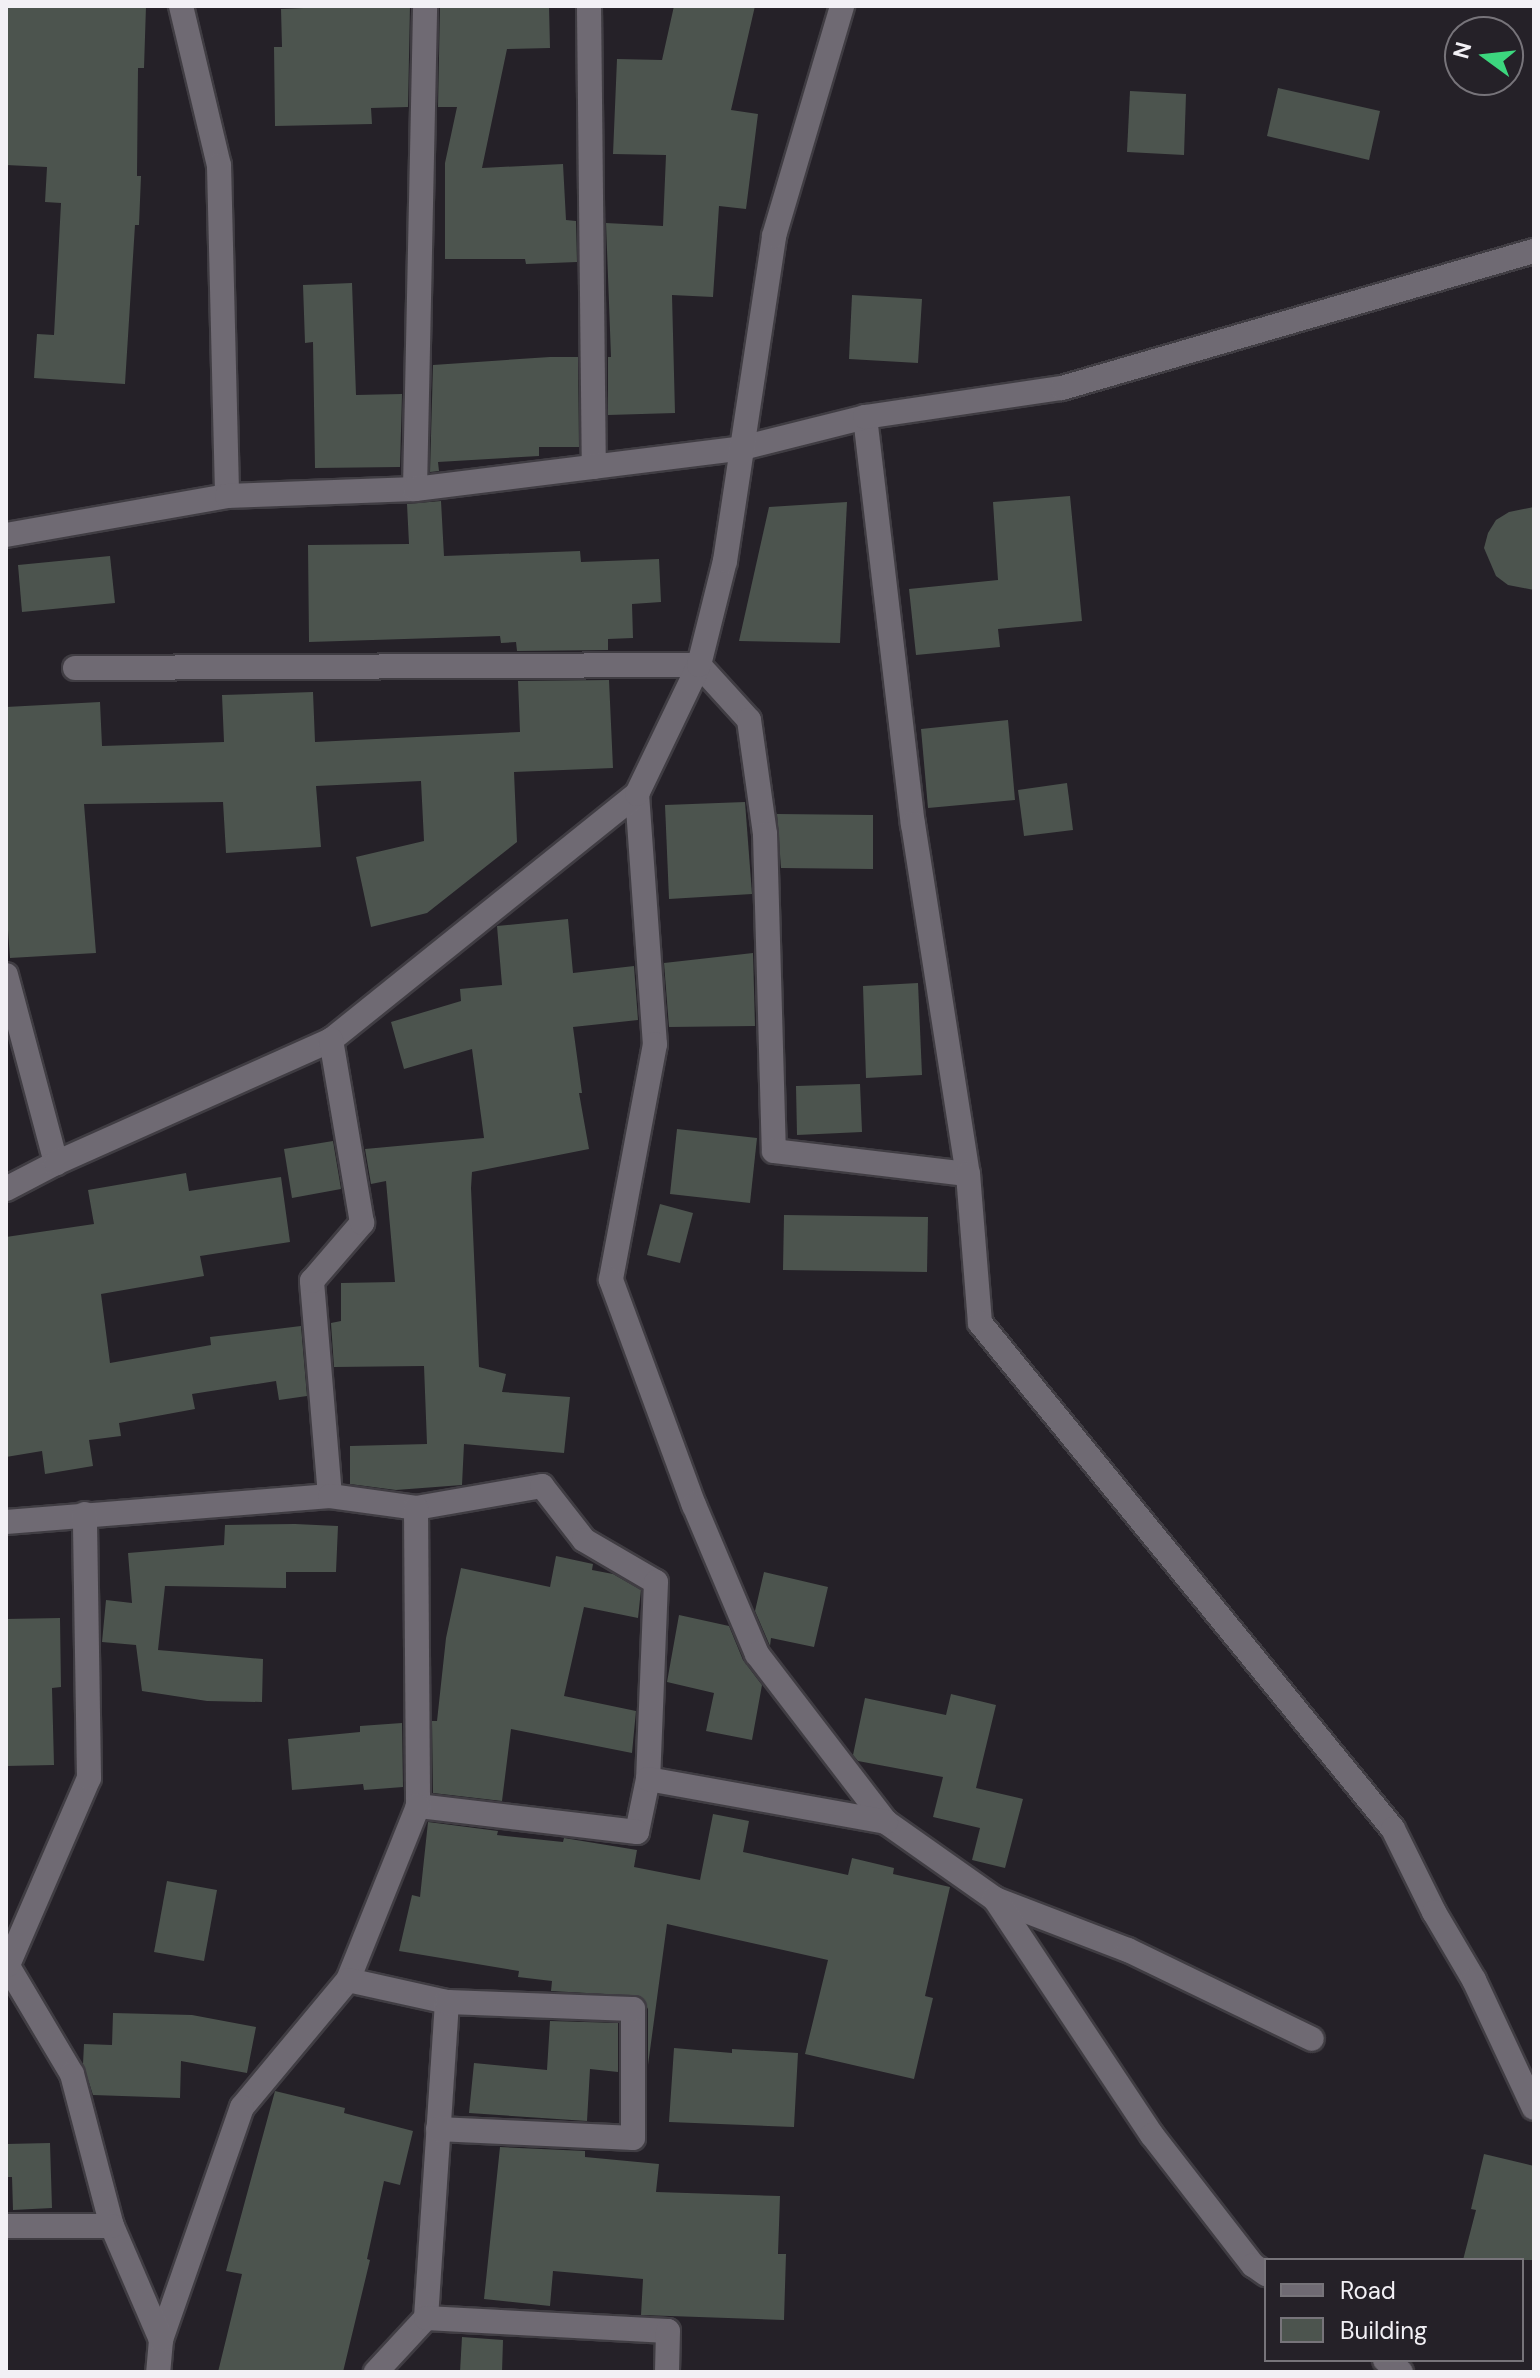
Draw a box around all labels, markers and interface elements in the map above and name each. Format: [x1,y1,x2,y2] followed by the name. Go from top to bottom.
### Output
[1444,16,1524,96] north arrow
[1446,39,1478,62] text: N
[1264,2258,1524,2362] legend
[1340,2275,1396,2306] text: Road
[1340,2315,1427,2346] text: Building

